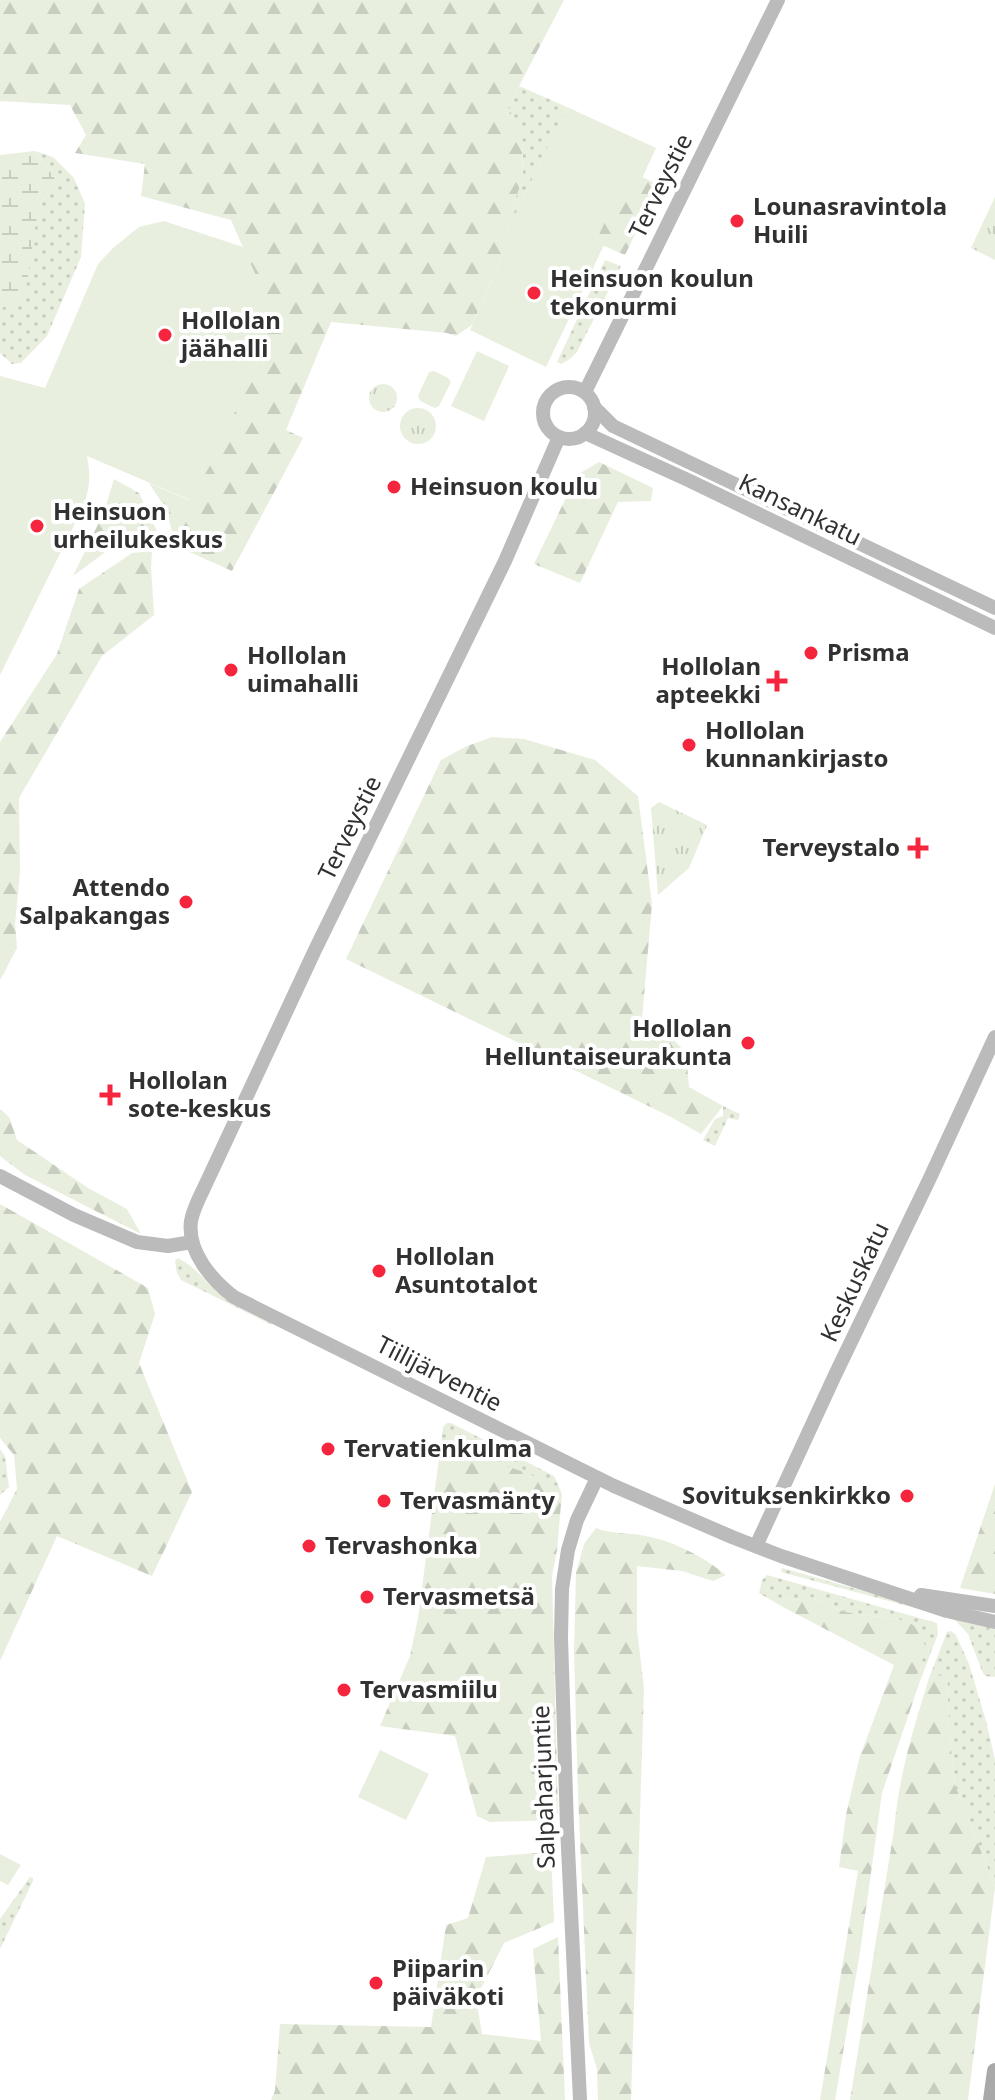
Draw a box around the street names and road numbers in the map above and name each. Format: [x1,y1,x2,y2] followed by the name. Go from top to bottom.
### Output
[620,128,699,243] street label: Terveystie
[734,465,868,553] street label: Kansankatu
[309,770,388,885] street label: Terveystie
[811,1216,896,1347] street label: Keskuskatu
[371,1327,508,1418] street label: Tiilijärventie
[523,1705,562,1869] street label: Salpaharjuntie

